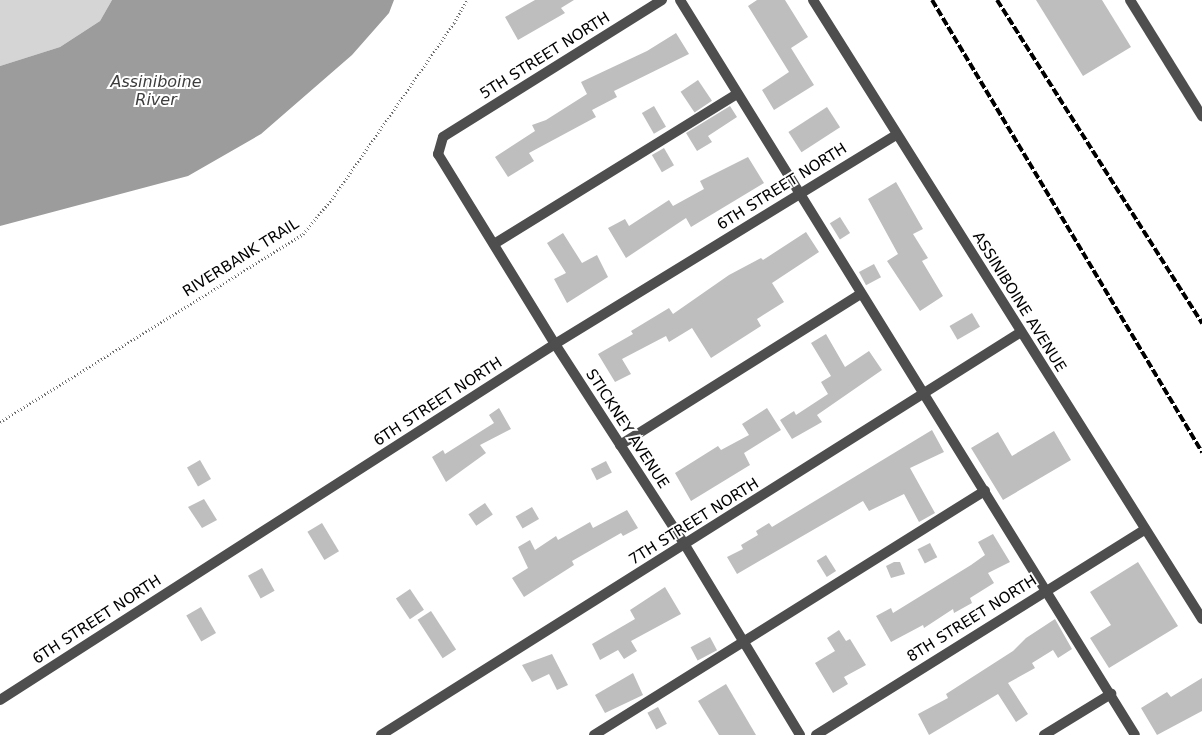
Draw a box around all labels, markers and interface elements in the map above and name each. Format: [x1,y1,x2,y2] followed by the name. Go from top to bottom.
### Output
[477,9,613,103] street label: 5TH STREET NORTH
[110,72,202,110] water label: Assiniboine River
[714,140,850,234] street label: 6TH STREET NORTH
[180,215,302,301] street label: RIVERBANK TRAIL
[968,229,1070,375] street label: ASSINIBOINE AVENUE
[370,354,506,450] street label: 6TH STREET NORTH
[582,366,672,492] street label: STICKNEY AVENUE
[626,475,762,569] street label: 7TH STREET NORTH
[29,572,165,668] street label: 6TH STREET NORTH
[904,572,1040,666] street label: 8TH STREET NORTH

